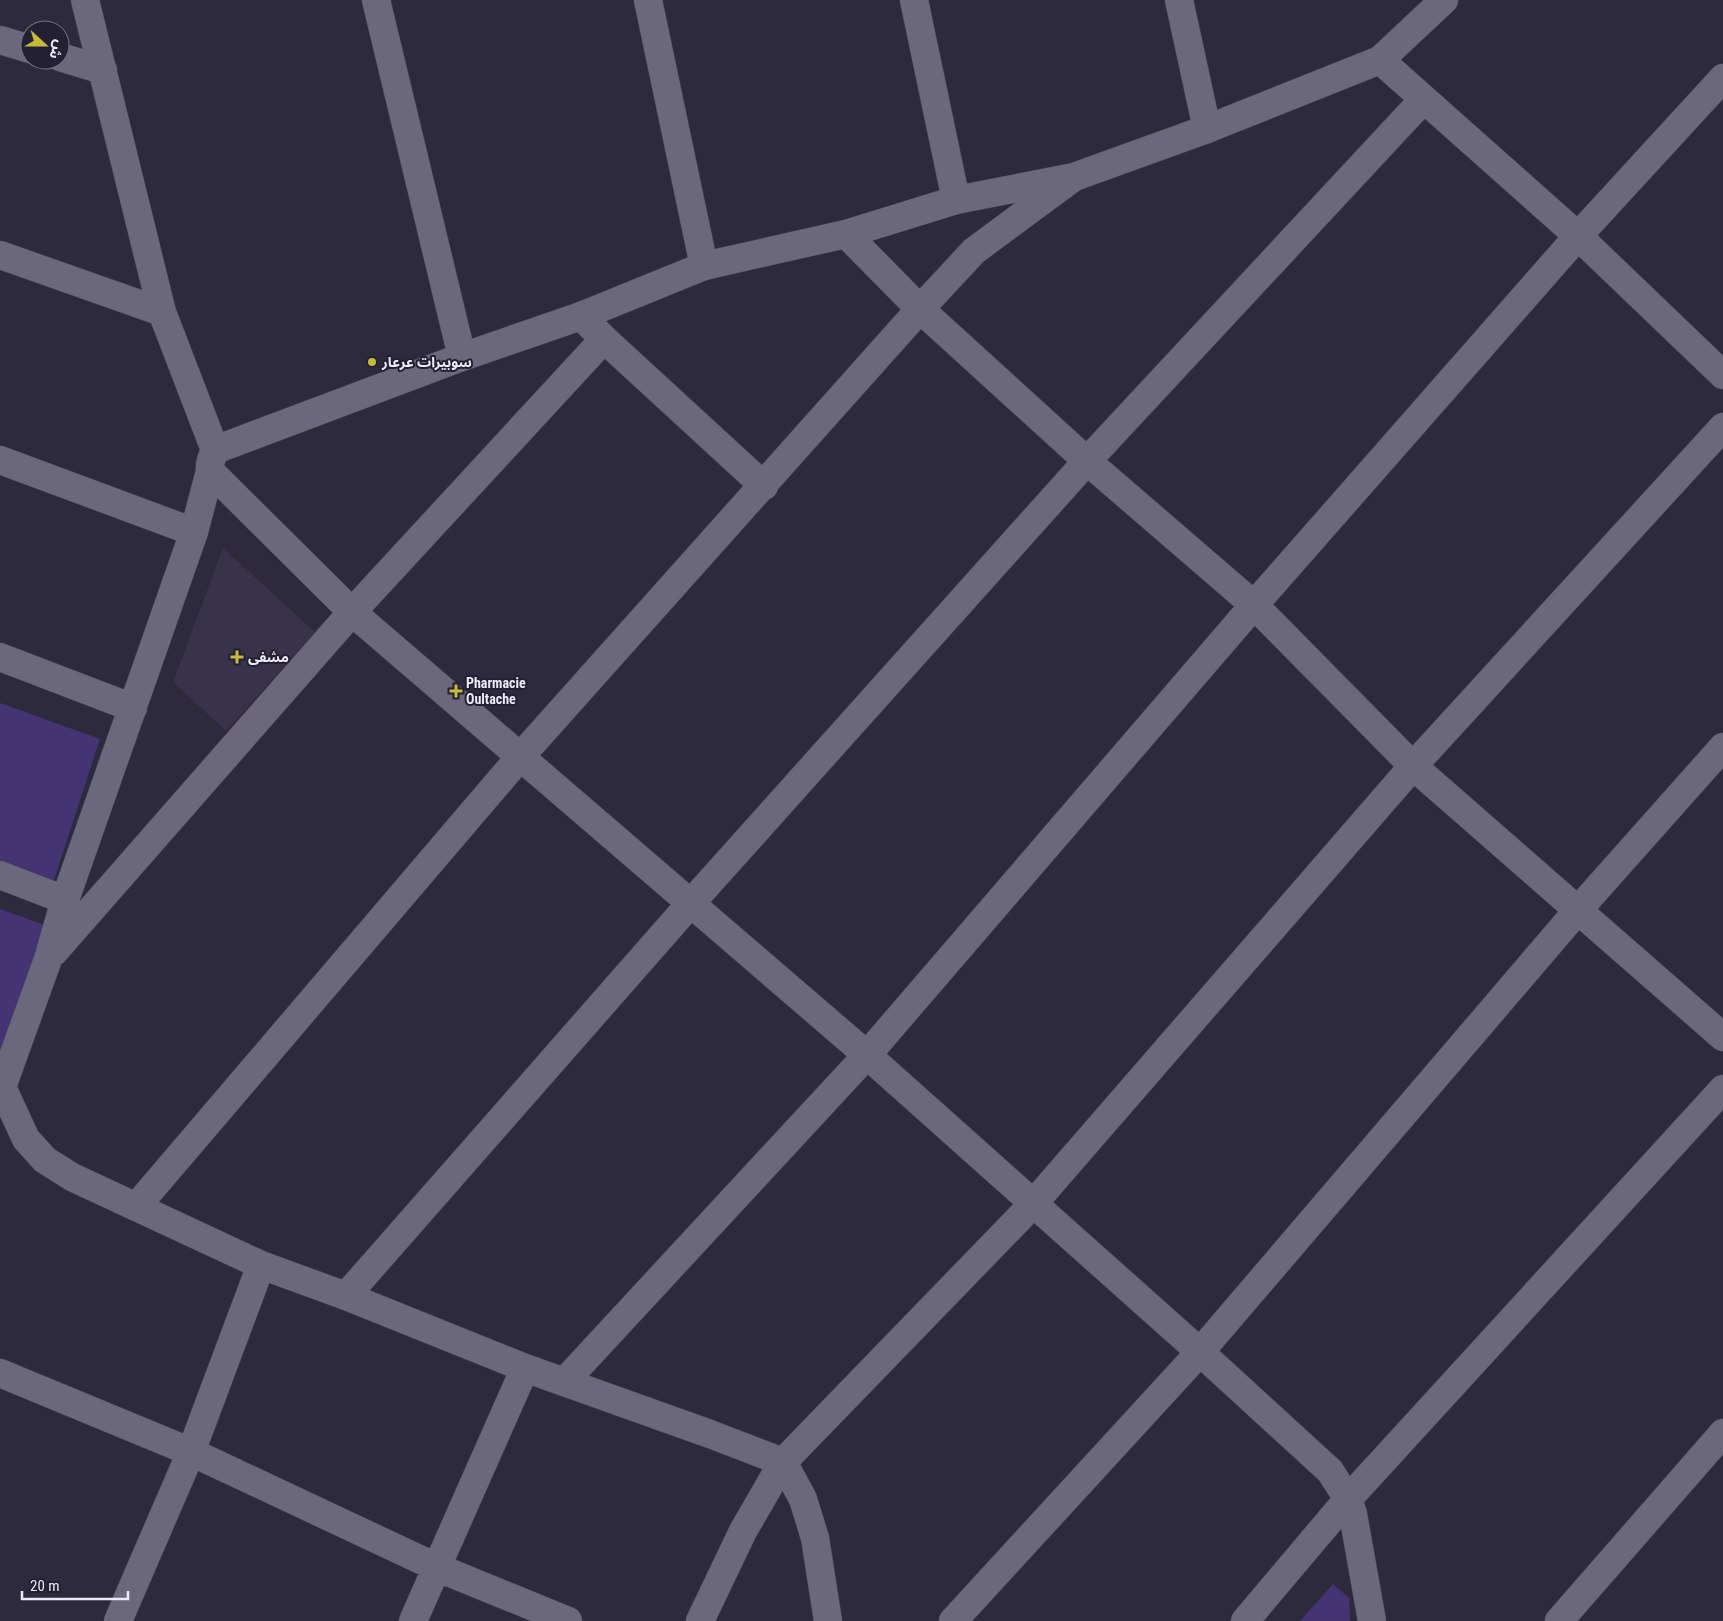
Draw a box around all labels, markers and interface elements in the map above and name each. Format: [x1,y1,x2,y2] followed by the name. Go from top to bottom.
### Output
[20,20,70,70] north arrow
[46,38,68,61] text: ش
[381,354,472,371] place label: سوبيرات عرعار
[366,356,378,368] marker: سوبيرات عرعار
[248,649,289,665] place label: مشفى
[230,650,244,664] marker: مشفى
[466,675,526,707] place label: Pharmacie Oultache
[450,685,462,697] marker: Pharmacie Oultache
[22,1568,129,1600] scale bar
[30,1577,60,1595] text: 20 m

